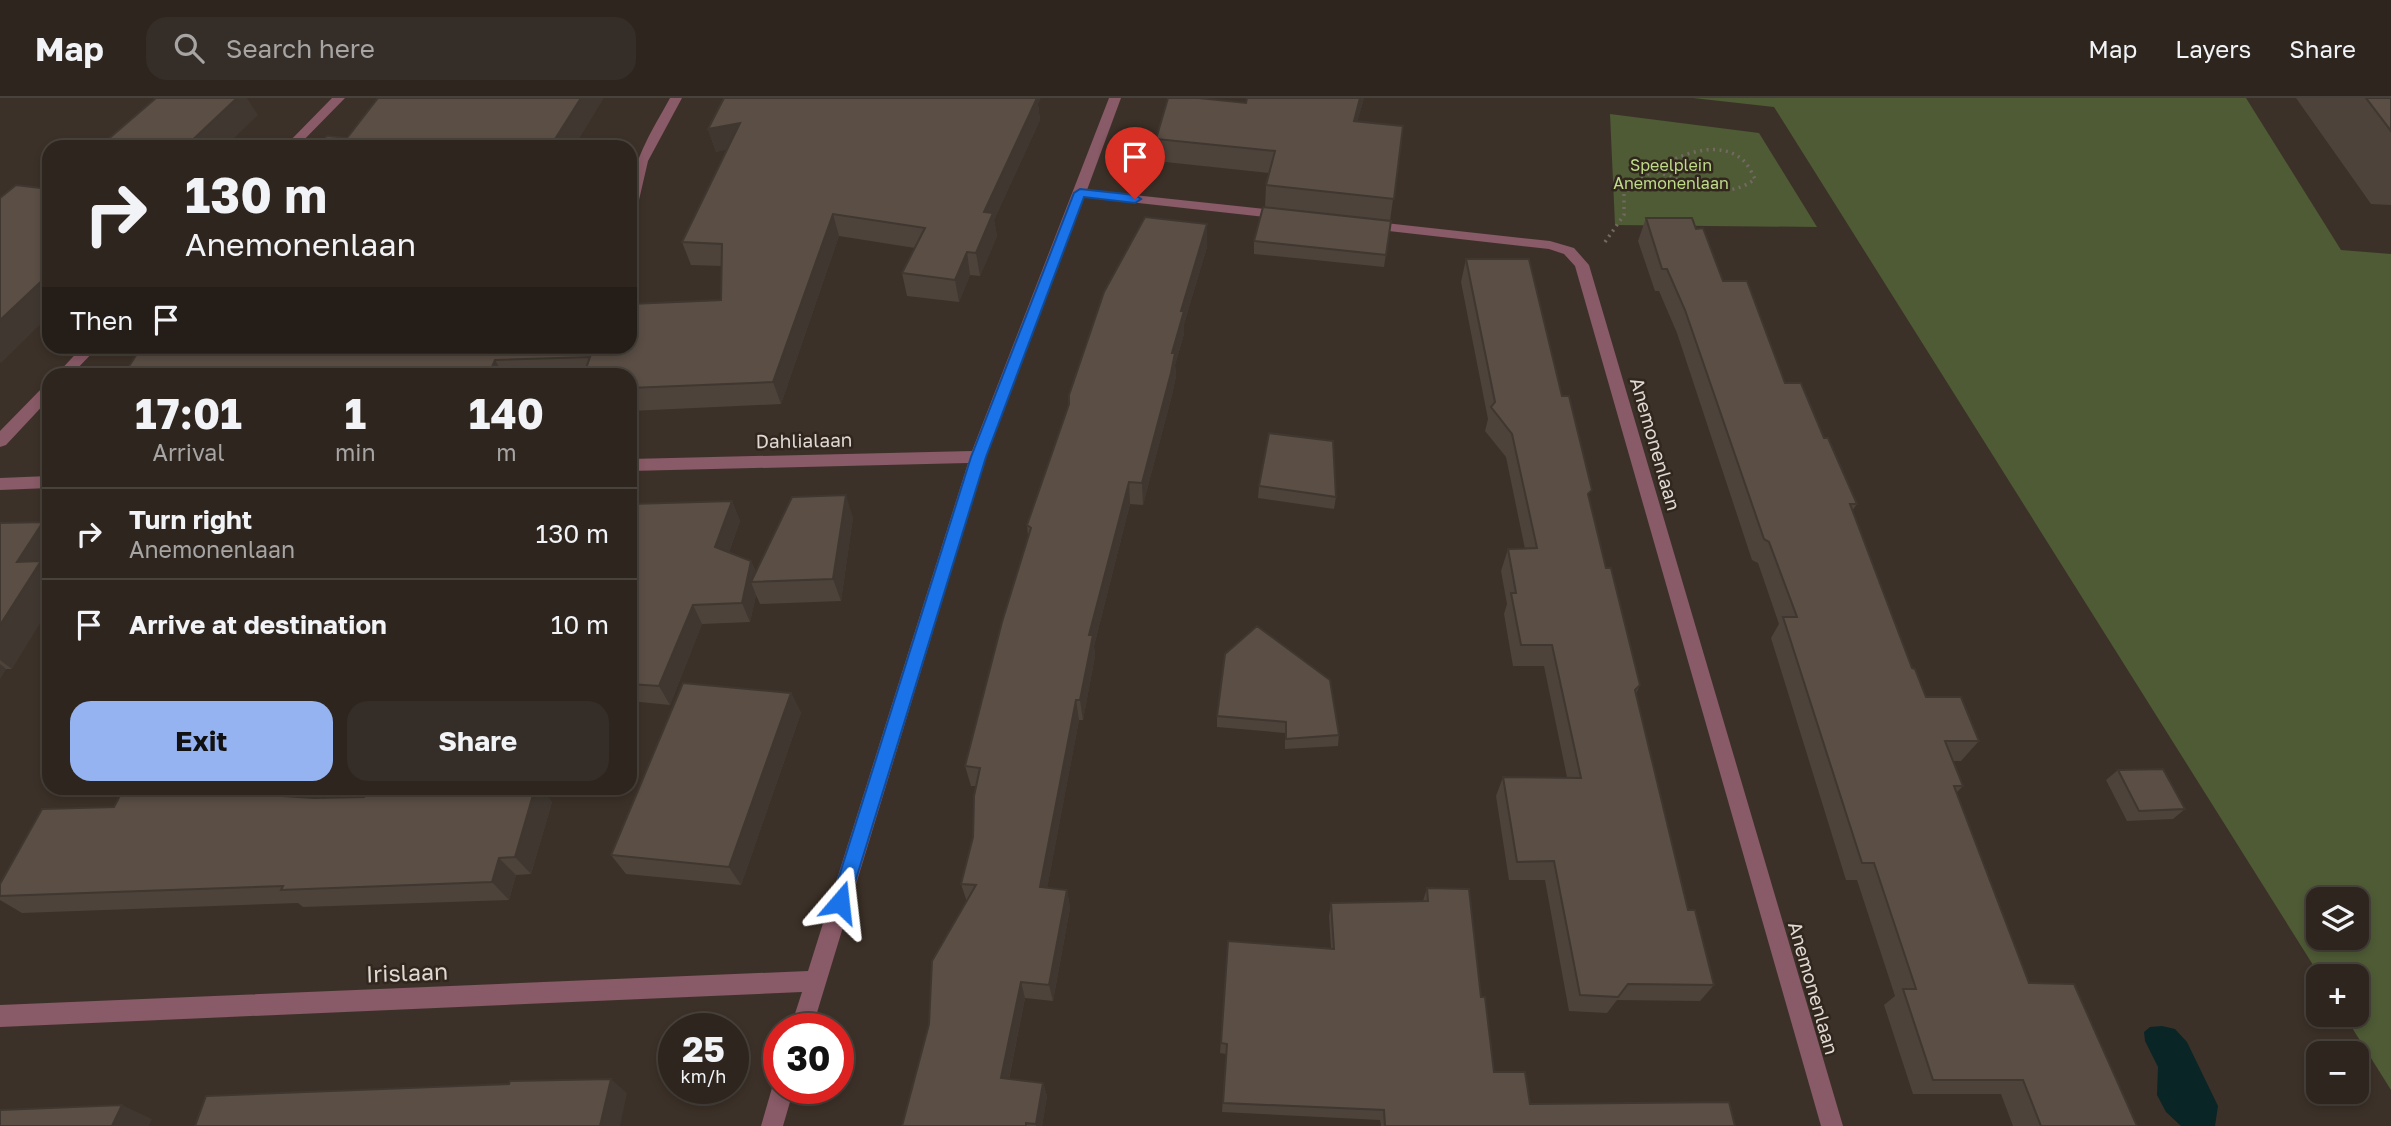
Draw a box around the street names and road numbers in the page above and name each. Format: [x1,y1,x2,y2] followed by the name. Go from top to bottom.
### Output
[1626,375,1686,513] street label: Anemonenlaan
[755,428,853,452] street label: Dahlialaan
[1784,919,1844,1057] street label: Anemonenlaan
[366,957,448,987] street label: Irislaan

